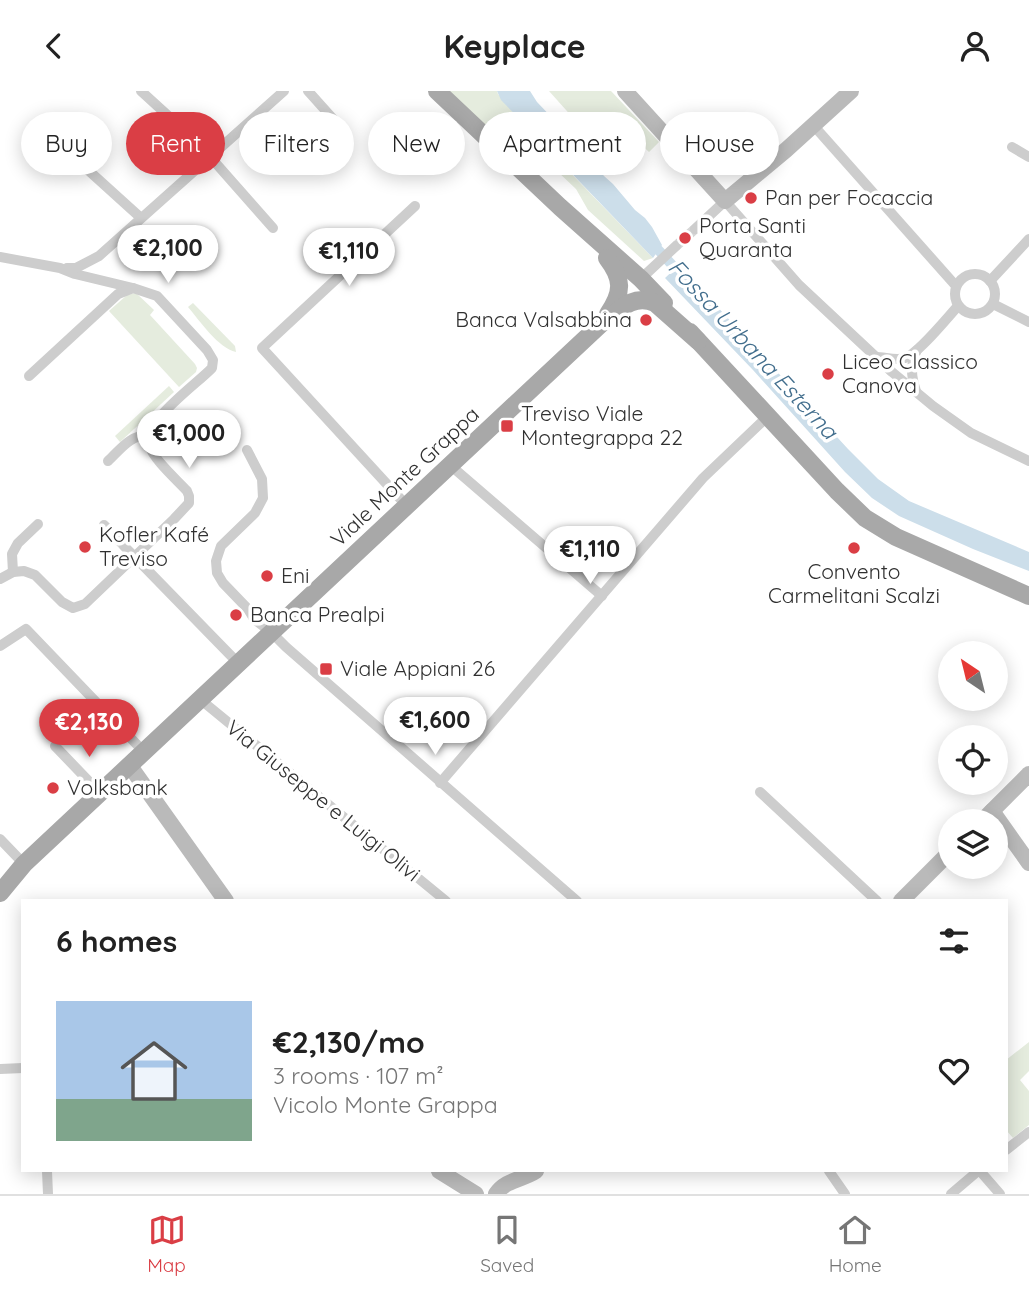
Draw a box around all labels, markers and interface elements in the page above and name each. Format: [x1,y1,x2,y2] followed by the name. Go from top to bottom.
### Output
[443,26,586,66] text: Keyplace
[35,27,73,65] icon: back
[956,27,994,65] icon: person
[21,112,112,175] chip: Buy
[126,112,225,175] chip: Rent
[239,112,354,175] chip: Filters
[368,112,465,175] chip: New
[479,112,646,175] chip: Apartment
[660,112,779,175] chip: House
[765,184,933,210] place label: Pan per Focaccia
[743,190,759,206] marker: Pan per Focaccia
[699,212,806,262] place label: Porta Santi Quaranta
[111,225,225,285] pin: €2,100
[292,229,406,288] pin: €1,110
[677,230,693,246] marker: Porta Santi Quaranta
[133,233,203,262] text: €2,100
[319,236,379,265] text: €1,110
[662,253,845,446] water label: Fossa Urbana Esterna
[455,306,632,332] place label: Banca Valsabbina
[638,312,654,328] marker: Banca Valsabbina
[842,348,978,398] place label: Liceo Classico Canova
[820,366,836,382] marker: Liceo Classico Canova
[521,400,683,450] place label: Treviso Viale Montegrappa 22
[325,401,484,552] street label: Viale Monte Grappa
[132,411,246,470] pin: €1,000
[153,418,225,447] text: €1,000
[499,418,515,434] marker: Treviso Viale Montegrappa 22
[99,521,209,571] place label: Kofler Kafé Treviso
[533,526,647,586] pin: €1,110
[560,534,620,563] text: €1,110
[77,539,93,555] marker: Kofler Kafé Treviso
[846,540,862,556] marker: Convento Carmelitani Scalzi
[768,558,940,608] place label: Convento Carmelitani Scalzi
[281,562,310,588] place label: Eni
[259,568,275,584] marker: Eni
[250,601,385,627] place label: Banca Prealpi
[228,607,244,623] marker: Banca Prealpi
[938,641,1008,711] north arrow
[938,641,1008,879] map controls
[340,655,495,681] place label: Viale Appiani 26
[318,661,334,677] marker: Viale Appiani 26
[378,697,492,757] pin: €1,600
[32,699,146,759] pin: €2,130
[400,705,470,734] text: €1,600
[55,707,123,736] text: €2,130
[221,714,426,887] street label: Via Giuseppe e Luigi Olivi
[938,725,1008,795] button: locate
[67,774,168,800] place label: Volksbank
[45,780,61,796] marker: Volksbank
[938,809,1008,879] button: layers
[56,922,177,960] text: 6 homes
[935,922,973,960] icon: filters
[273,1023,425,1061] text: €2,130/mo
[112,1029,196,1113] icon: home
[935,1052,973,1090] icon: heart
[273,1061,444,1090] text: 3 rooms · 107 m²
[273,1090,498,1119] text: Vicolo Monte Grappa
[147,1211,186,1277] tab: Map
[480,1211,534,1277] tab: Saved
[829,1211,882,1277] tab: Home

